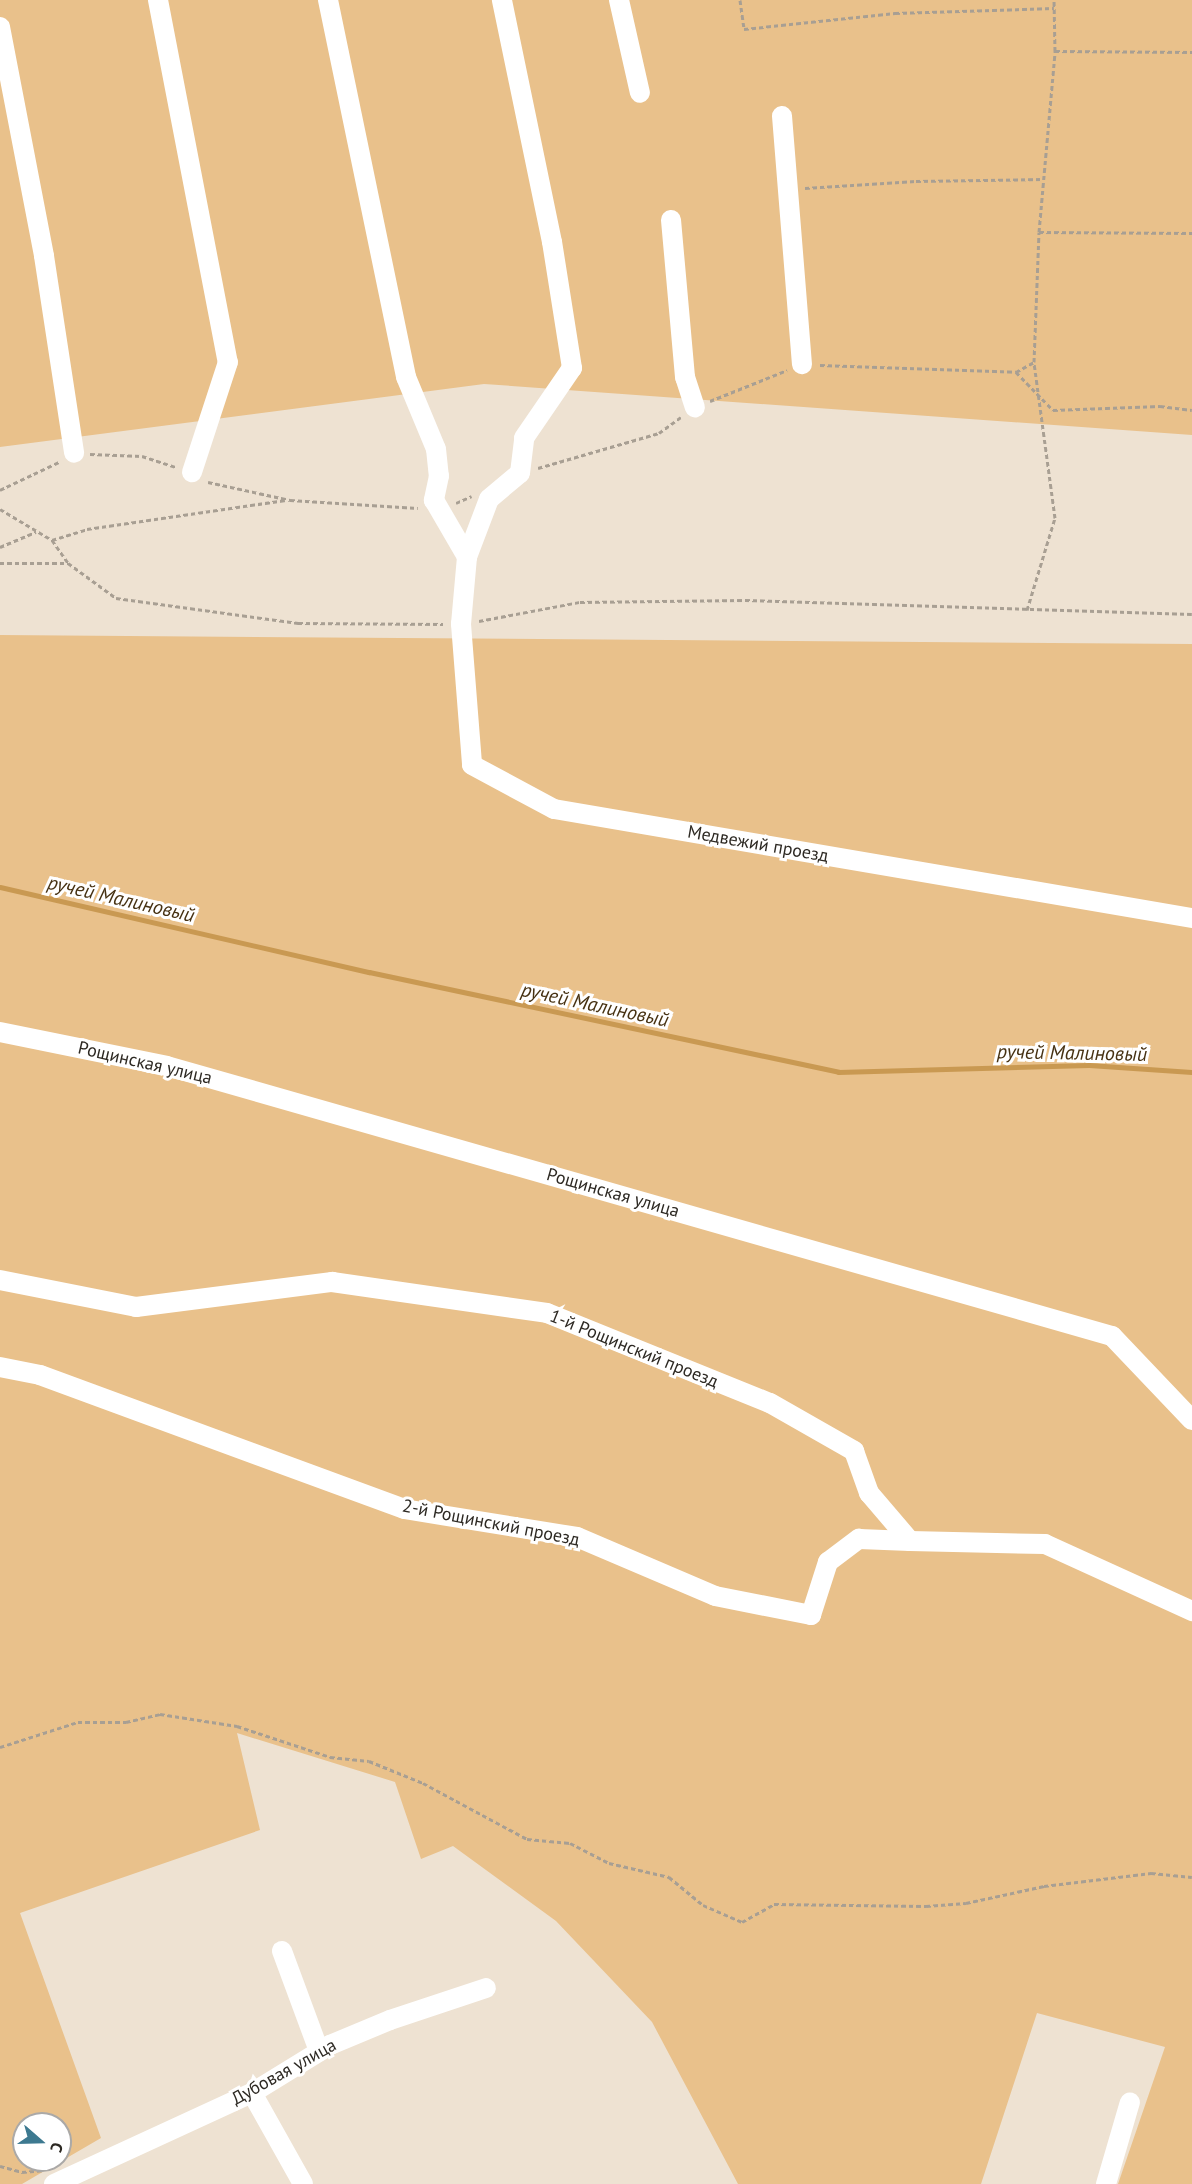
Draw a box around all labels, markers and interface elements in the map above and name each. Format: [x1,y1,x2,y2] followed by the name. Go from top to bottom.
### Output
[686,821,830,867] street label: Медвежий проезд
[45,870,197,928] water label: ручей Малиновый
[519,978,671,1032] water label: ручей Малиновый
[76,1037,214,1089] street label: Рощинская улица
[997,1040,1147,1066] water label: ручей Малиновый
[544,1164,682,1222] street label: Рощинская улица
[546,1305,722,1393] street label: 1-й Рощинский проезд
[401,1495,581,1551] street label: 2-й Рощинский проезд
[228,2034,340,2110] street label: Дубовая улица
[12,2112,72,2172] north arrow
[46,2140,68,2155] text: С

